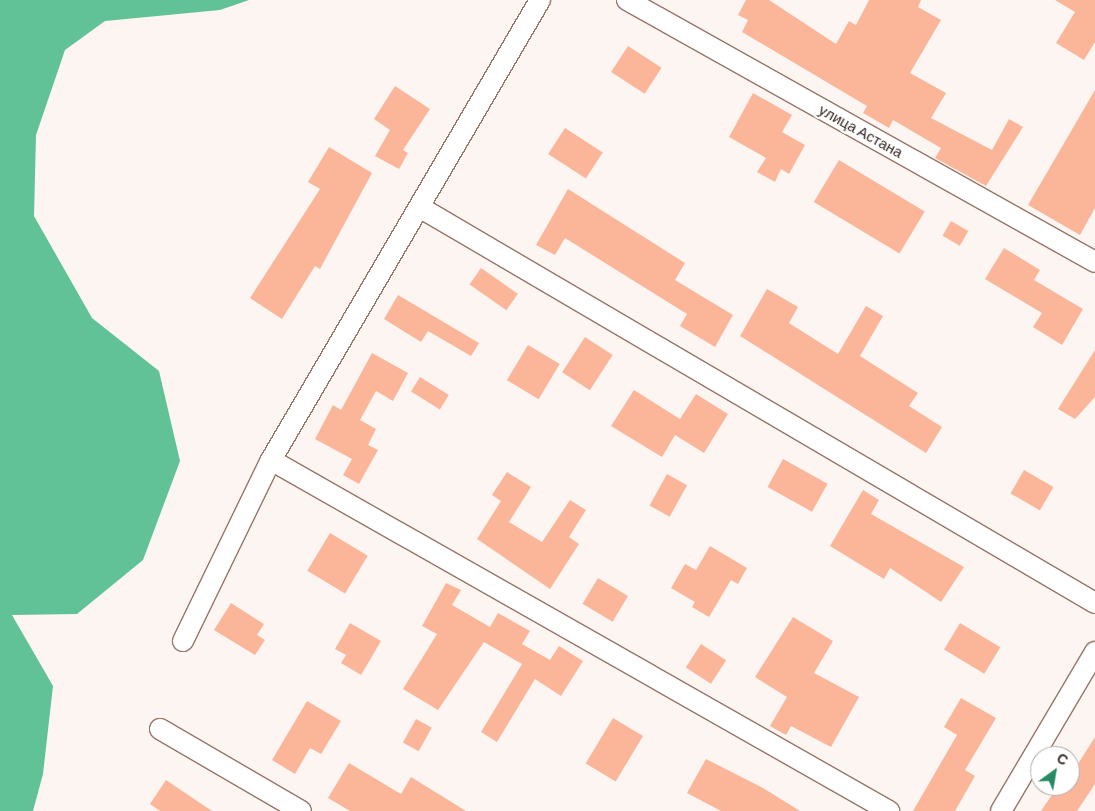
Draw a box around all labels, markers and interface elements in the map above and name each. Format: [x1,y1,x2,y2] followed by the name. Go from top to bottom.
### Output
[816,100,906,162] street label: улица Астана
[1030,746,1080,796] north arrow
[1054,749,1071,769] text: С

